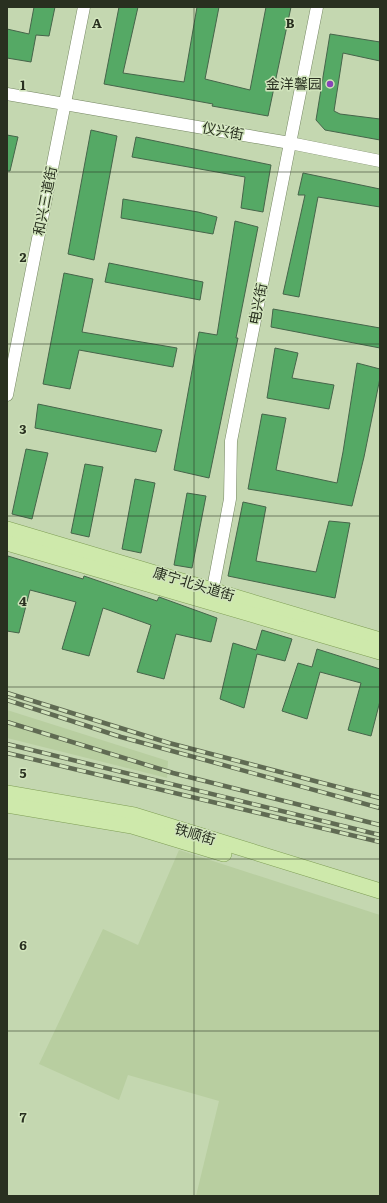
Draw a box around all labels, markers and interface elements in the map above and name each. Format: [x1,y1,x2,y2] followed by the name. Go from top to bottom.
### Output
[92,13,102,32] text: A
[286,13,295,32] text: B
[266,73,322,93] place label: 金洋馨园
[20,75,26,94] text: 1
[325,79,335,89] marker: 金洋馨园
[201,117,246,144] street label: 仪兴街
[28,165,61,237] street label: 和兴三道街
[20,247,27,266] text: 2
[243,281,271,326] street label: 电兴街
[19,419,27,438] text: 3
[151,561,237,605] street label: 康宁北头道街
[19,591,27,610] text: 4
[19,763,27,782] text: 5
[172,817,218,849] street label: 铁顺街
[19,935,27,954] text: 6
[19,1107,27,1126] text: 7

